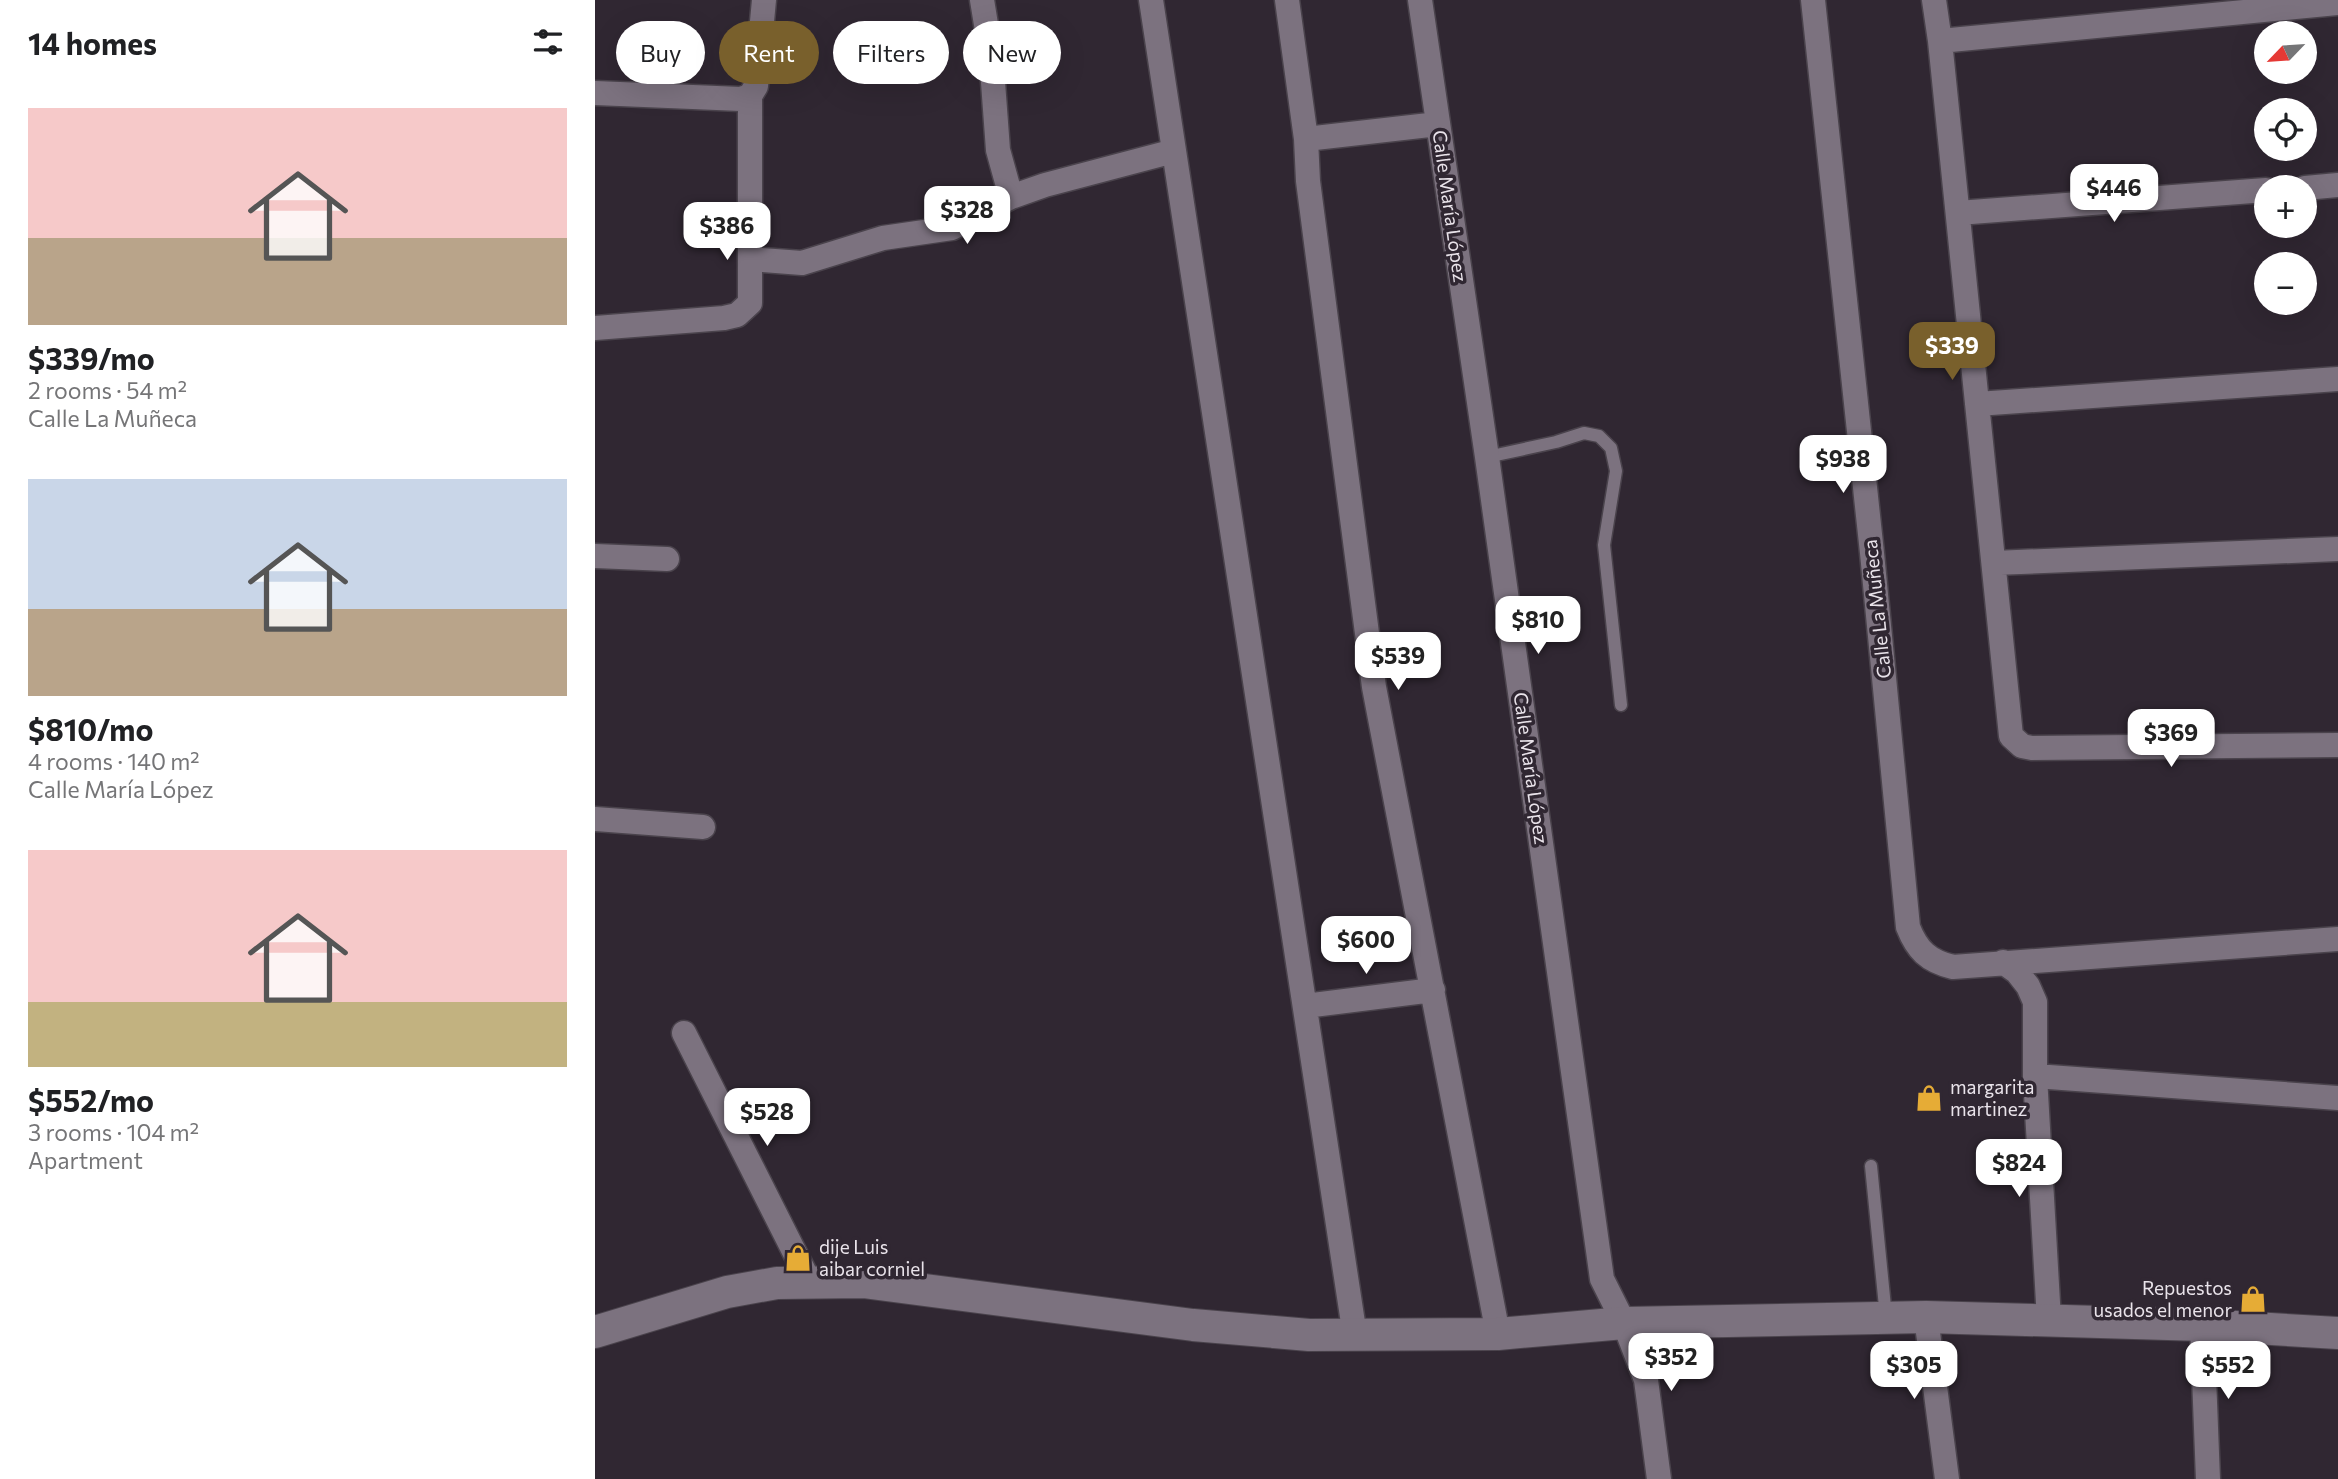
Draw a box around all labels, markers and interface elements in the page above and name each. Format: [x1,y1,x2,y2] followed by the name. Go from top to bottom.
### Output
[616,21,705,84] chip: Buy
[719,21,819,84] chip: Rent
[833,21,949,84] chip: Filters
[963,21,1061,84] chip: New
[2254,21,2317,84] north arrow
[2254,21,2317,315] map controls
[529,23,567,61] icon: filters
[28,24,157,61] text: 14 homes
[2254,98,2317,161] button: locate
[1428,128,1473,283] street label: Calle María López
[235,153,361,279] icon: home
[2073,164,2155,224] pin: $446
[2086,173,2142,201] text: $446
[2254,175,2317,238] button: +
[926,187,1008,246] pin: $328
[940,195,994,223] text: $328
[686,202,768,262] pin: $386
[699,211,755,239] text: $386
[2254,252,2317,315] button: −
[1911,322,1993,382] pin: $339
[1925,331,1979,359] text: $339
[28,339,155,376] text: $339/mo
[28,376,187,404] text: 2 rooms · 54 m²
[28,404,197,432] text: Calle La Muñeca
[1802,435,1884,495] pin: $938
[1816,444,1870,472] text: $938
[235,524,361,650] icon: home
[1858,538,1895,680] street label: Calle La Muñeca
[1497,596,1579,656] pin: $810
[1511,605,1565,633] text: $810
[1357,632,1439,692] pin: $539
[1371,641,1425,669] text: $539
[1509,690,1554,845] street label: Calle María López
[28,710,153,747] text: $810/mo
[2130,710,2212,769] pin: $369
[2144,718,2198,746] text: $369
[28,747,200,775] text: 4 rooms · 140 m²
[28,775,213,803] text: Calle María López
[235,895,361,1021] icon: home
[1325,916,1407,976] pin: $600
[1337,925,1395,953] text: $600
[1950,1075,2034,1120] place label: margarita martinez
[28,1081,154,1118] text: $552/mo
[1914,1083,1944,1113] shop icon: margarita martinez
[726,1088,808,1148] pin: $528
[740,1097,794,1125] text: $528
[28,1118,199,1146] text: 3 rooms · 104 m²
[1978,1140,2060,1199] pin: $824
[28,1146,143,1174] text: Apartment
[1992,1148,2046,1176] text: $824
[819,1235,925,1280] place label: dije Luis aibar corniel
[783,1243,813,1273] shop icon: dije Luis aibar corniel
[2093,1276,2232,1321] place label: Repuestos usados el menor
[2238,1284,2268,1314] shop icon: Repuestos usados el menor
[1630,1334,1712,1393] pin: $352
[1644,1342,1698,1370] text: $352
[1873,1342,1955,1401] pin: $305
[2187,1342,2269,1401] pin: $552
[1886,1350,1942,1378] text: $305
[2201,1350,2255,1378] text: $552

